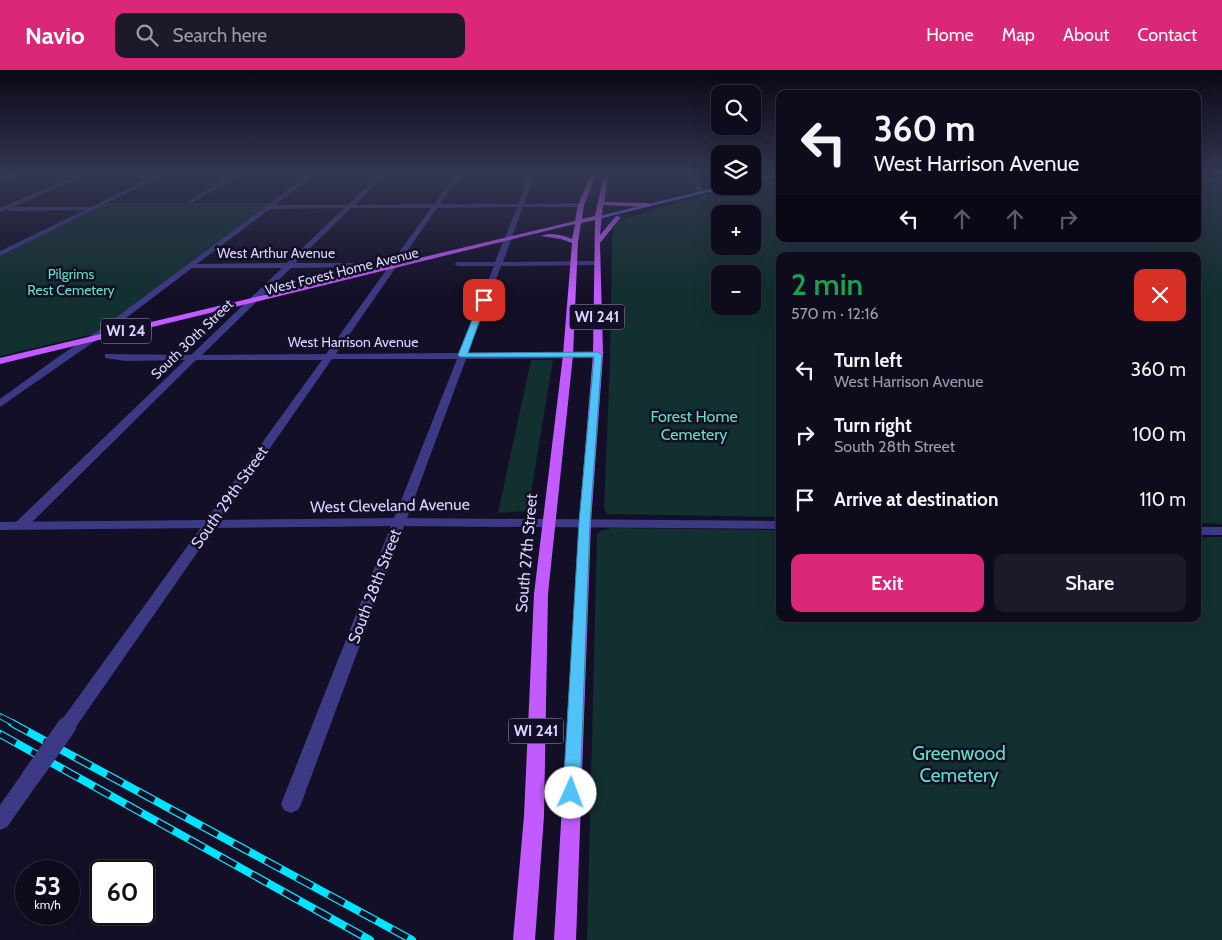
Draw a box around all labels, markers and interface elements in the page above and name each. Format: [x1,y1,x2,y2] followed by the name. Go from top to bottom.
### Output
[115,13,465,58] search box
[25,21,85,50] text: Navio
[133,21,161,49] icon: search
[173,24,267,47] text: Search here
[926,24,974,46] text: Home
[1002,24,1035,46] text: Map
[1063,24,1109,46] text: About
[1137,24,1197,46] text: Contact
[711,85,761,315] map controls
[711,85,761,135] button: search
[874,107,976,150] text: 360 m
[791,110,856,175] icon: left
[711,145,761,195] button: layers
[874,150,1079,177] text: West Harrison Avenue
[711,205,761,255] button: +
[895,205,923,233] icon: left
[948,205,976,233] icon: ahead
[1001,205,1029,233] icon: ahead
[1054,205,1082,233] icon: right
[263,243,421,299] street label: West Forest Home Avenue
[217,244,335,262] street label: West Arthur Avenue
[27,265,115,299] park label: Pilgrims Rest Cemetery
[711,265,761,315] button: −
[791,266,863,303] text: 2 min
[1134,269,1186,321] button: close
[463,279,505,321] pin
[470,286,498,314] icon: arrive
[147,295,237,383] street label: South 30th Street
[570,304,624,330] road number: WI 241
[791,304,879,323] text: 570 m · 12:16
[101,318,151,344] road number: WI 24
[288,333,418,351] street label: West Harrison Avenue
[834,349,902,372] text: Turn left
[791,356,819,384] icon: left
[1131,358,1186,381] text: 360 m
[834,372,983,391] text: West Harrison Avenue
[650,407,738,444] park label: Forest Home Cemetery
[834,414,912,437] text: Turn right
[791,421,819,449] icon: right
[1132,423,1186,446] text: 100 m
[834,437,955,456] text: South 28th Street
[187,442,272,552] street label: South 29th Street
[791,486,819,514] icon: arrive
[834,488,998,511] text: Arrive at destination
[1139,488,1186,511] text: 110 m
[512,492,541,613] street label: South 27th Street
[310,495,470,516] street label: West Cleveland Avenue
[344,526,405,646] street label: South 28th Street
[791,554,984,612] button: Exit
[994,554,1186,612] button: Share
[508,718,564,744] road number: WI 241
[912,742,1006,787] park label: Greenwood Cemetery
[544,766,596,818] position arrow
[90,860,155,925] speed limit sign: 60
[34,871,61,901] text: 53
[34,897,61,912] text: km/h

